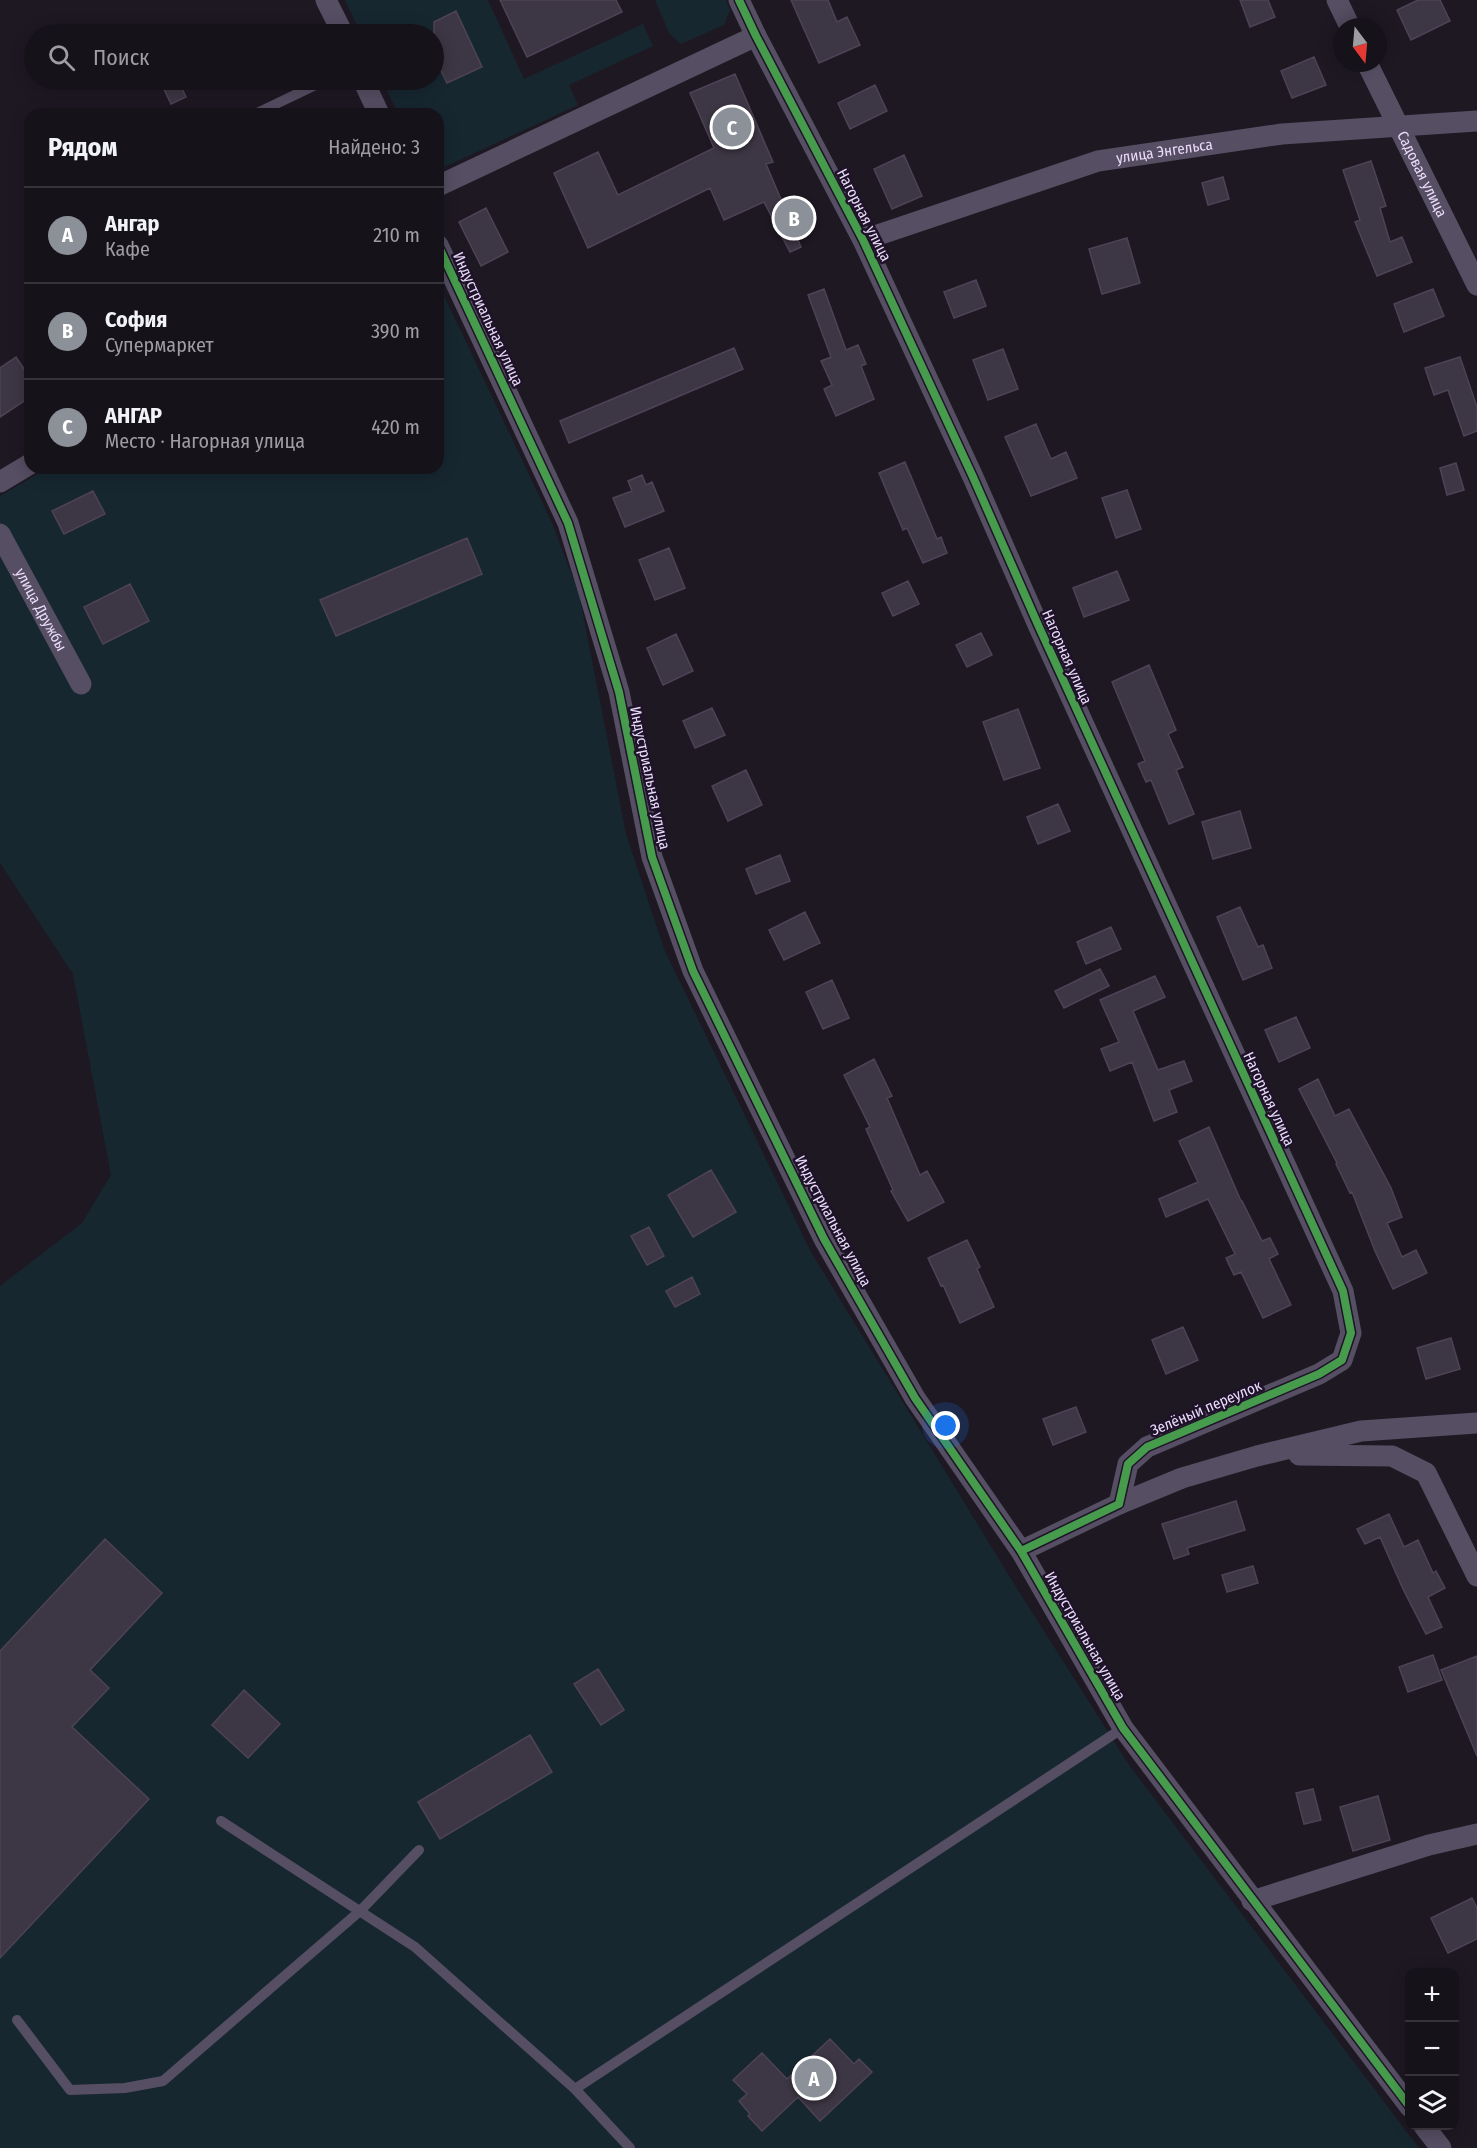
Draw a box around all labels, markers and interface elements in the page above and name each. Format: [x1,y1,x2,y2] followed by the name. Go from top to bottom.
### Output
[1333,18,1387,72] north arrow
[24,24,444,90] search box
[45,41,78,74] icon: search
[93,44,149,71] text: Поиск
[712,104,752,150] pin: C
[1393,128,1451,220] street label: Садовая улица
[48,132,117,163] text: Рядом
[328,135,420,159] text: Найдено: 3
[1115,135,1214,167] street label: улица Энгельса
[833,166,895,264] street label: Нагорная улица
[774,196,814,240] pin: B
[105,210,159,237] text: Ангар
[62,223,73,247] text: A
[373,223,420,247] text: 210 m
[105,237,150,261] text: Кафе
[449,249,527,389] street label: Индустриальная улица
[105,306,167,333] text: София
[62,319,73,343] text: B
[371,319,420,343] text: 390 m
[105,333,214,357] text: Супермаркет
[105,402,162,429] text: АНГАР
[62,415,73,439] text: C
[371,415,420,439] text: 420 m
[105,429,305,453] text: Место · Нагорная улица
[11,565,71,654] street label: улица Дружбы
[1038,607,1096,707] street label: Нагорная улица
[626,705,674,851] street label: Индустриальная улица
[1239,1049,1299,1149] street label: Нагорная улица
[791,1152,875,1290] street label: Индустриальная улица
[1148,1376,1264,1440] street label: Зелёный переулок
[931,1411,960,1440] your location
[1041,1568,1129,1704] street label: Индустриальная улица
[1405,1968,1459,2130] map controls
[1405,1968,1459,2022] button: +
[1405,2022,1459,2076] button: −
[794,2056,834,2100] pin: A
[1405,2076,1459,2130] button: layers

